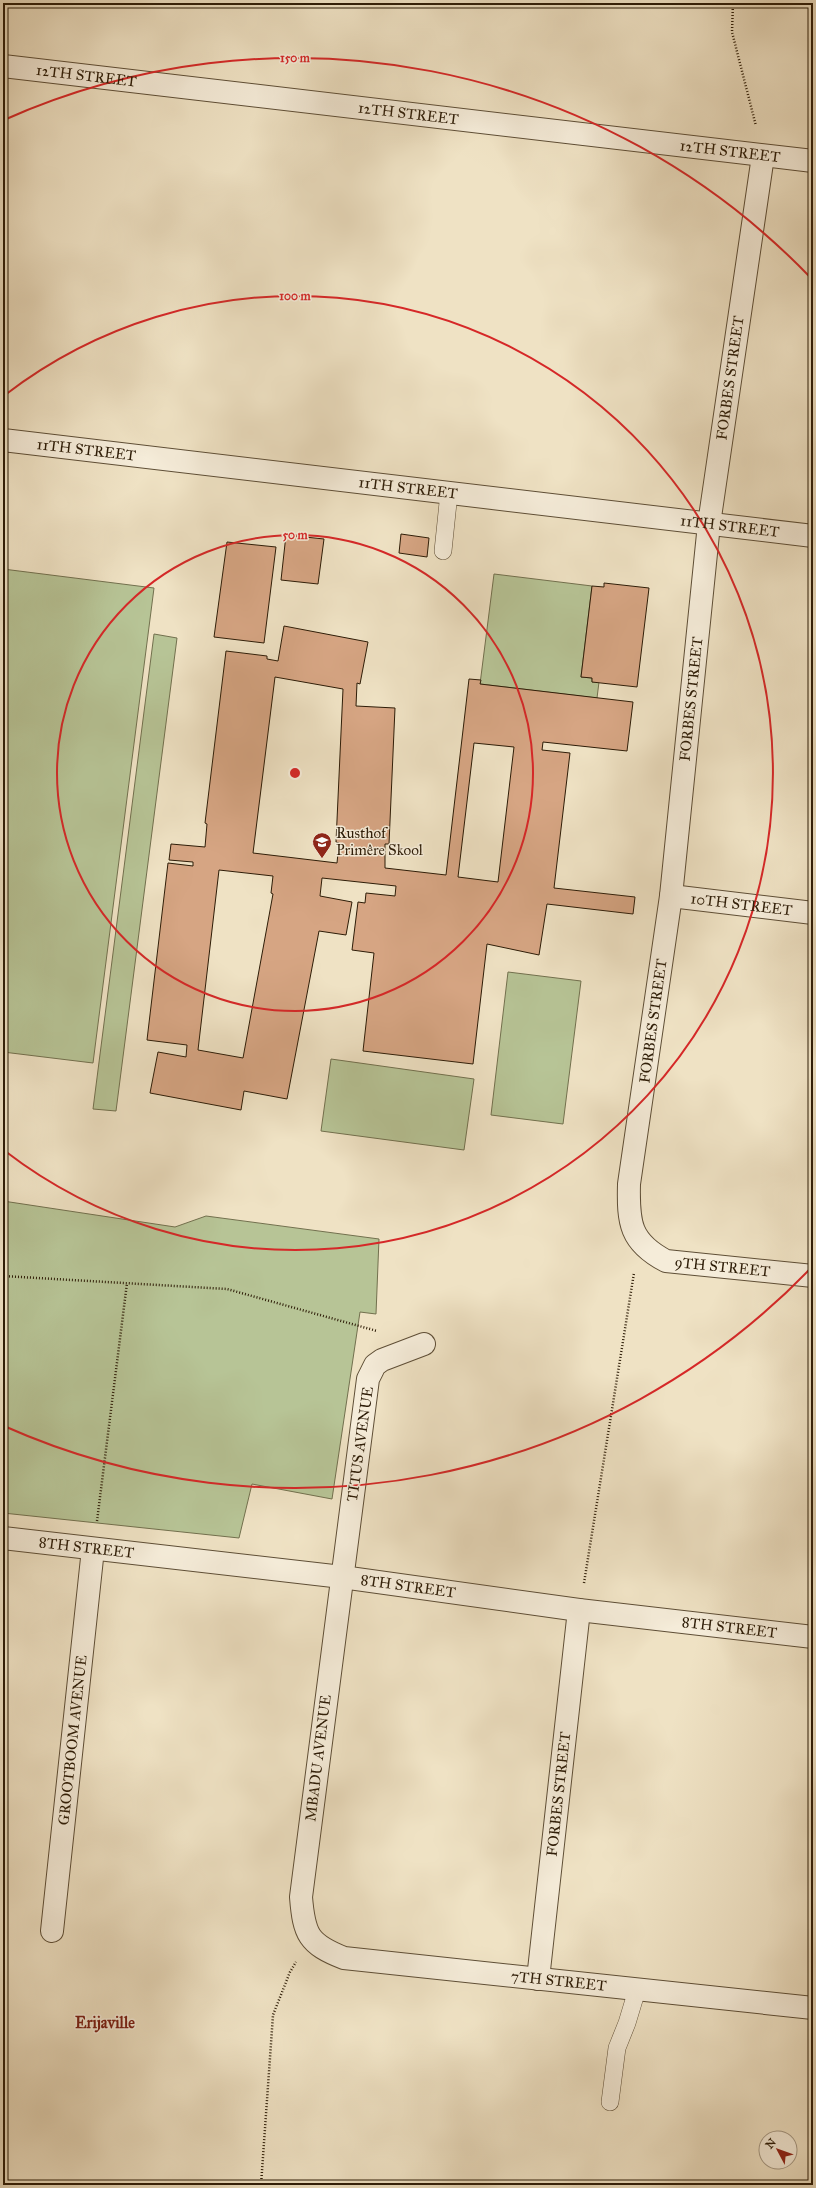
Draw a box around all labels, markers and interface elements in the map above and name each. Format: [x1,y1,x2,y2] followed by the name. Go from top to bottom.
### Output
[280,51,311,65] text: 150 m
[35,61,138,91] street label: 12TH STREET
[357,99,460,128] street label: 12TH STREET
[679,136,781,166] street label: 12TH STREET
[279,289,312,303] text: 100 m
[712,315,748,441] street label: FORBES STREET
[36,435,137,465] street label: 11TH STREET
[358,473,459,503] street label: 11TH STREET
[679,511,780,541] street label: 11TH STREET
[282,528,309,542] text: 50 m
[676,636,706,762] street label: FORBES STREET
[288,766,302,780] centre of rings
[336,824,424,859] place label: Rusthof Primêre Skool
[311,831,333,859] school or university icon: Rusthof Primêre Skool
[690,889,793,919] street label: 10TH STREET
[635,958,671,1084] street label: FORBES STREET
[674,1253,771,1281] street label: 9TH STREET
[343,1385,377,1503] street label: TITUS AVENUE
[38,1533,135,1562] street label: 8TH STREET
[359,1571,457,1602] street label: 8TH STREET
[681,1613,778,1642] street label: 8TH STREET
[54,1654,91,1826] street label: GROOTBOOM AVENUE
[301,1693,335,1822] street label: MBADU AVENUE
[543,1731,574,1857] street label: FORBES STREET
[510,1967,607,1995] street label: 7TH STREET
[75,2013,135,2033] district label: Erijaville
[758,2130,798,2170] north arrow
[763,2135,779,2152] text: N

